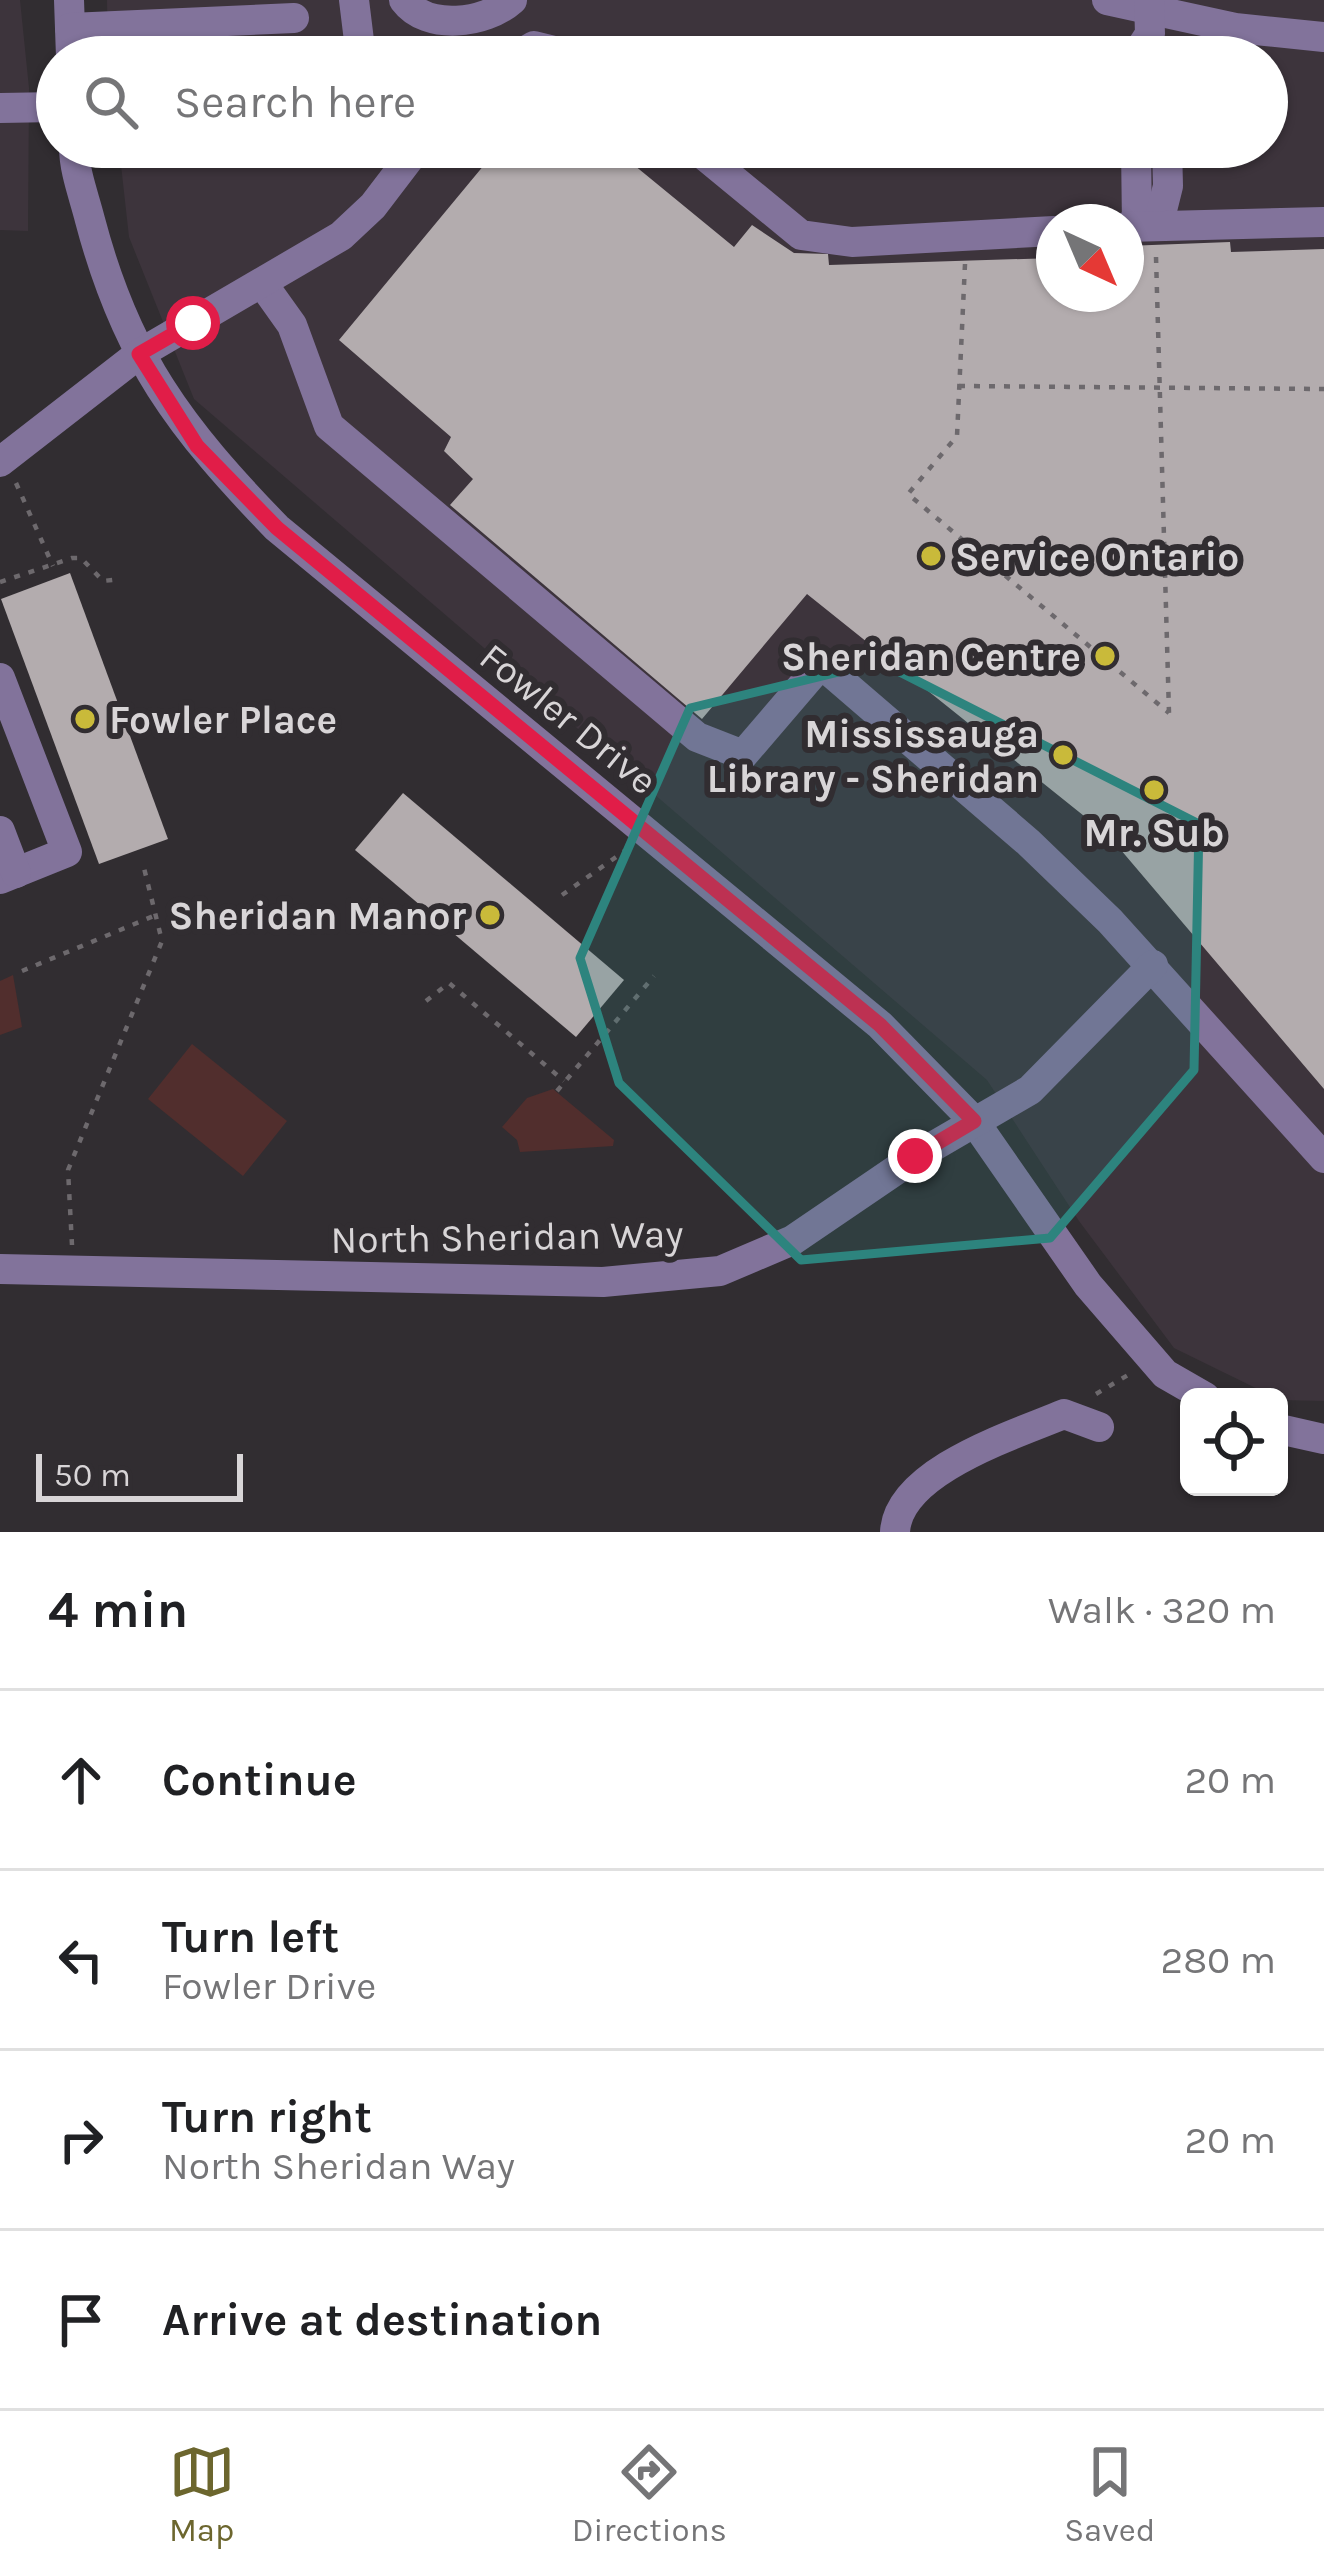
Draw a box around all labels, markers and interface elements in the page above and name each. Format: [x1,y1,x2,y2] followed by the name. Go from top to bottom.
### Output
[36,36,1288,168] search box
[78,69,144,135] icon: search
[174,76,416,128] text: Search here
[1036,204,1144,312] north arrow
[166,296,220,350] route start
[955,534,1239,580] place label: Service Ontario
[918,543,944,569] marker: Service Ontario
[471,633,666,804] street label: Fowler Drive
[781,634,1081,680] place label: Sheridan Centre
[1092,643,1118,669] marker: Sheridan Centre
[109,697,337,743] place label: Fowler Place
[72,706,98,732] marker: Fowler Place
[707,711,1039,802] place label: Mississauga Library - Sheridan
[1050,742,1076,768] marker: Mississauga Library - Sheridan
[1141,777,1167,803] marker: Mr. Sub
[1084,810,1224,856] place label: Mr. Sub
[169,893,467,939] place label: Sheridan Manor
[477,902,503,928] marker: Sheridan Manor
[888,1129,942,1183] route end
[330,1211,684,1263] street label: North Sheridan Way
[1180,1388,1288,1496] map controls
[1180,1388,1288,1496] button: locate
[36,1448,243,1501] scale bar
[54,1456,131,1494] text: 50 m
[48,1580,188,1640] text: 4 min
[1048,1587,1276,1633] text: Walk · 320 m
[48,1747,114,1813] icon: ahead
[162,1754,357,1806] text: Continue
[1185,1757,1276,1803] text: 20 m
[162,1911,339,1963] text: Turn left
[48,1927,114,1993] icon: left
[1161,1937,1276,1983] text: 280 m
[162,1963,376,2009] text: Fowler Drive
[162,2091,372,2143] text: Turn right
[48,2107,114,2173] icon: right
[1185,2117,1276,2163] text: 20 m
[162,2143,515,2189] text: North Sheridan Way
[48,2287,114,2353] icon: arrive
[162,2294,602,2346] text: Arrive at destination
[169,2439,235,2549] tab: Map
[572,2439,727,2549] tab: Directions
[1064,2439,1155,2549] tab: Saved

